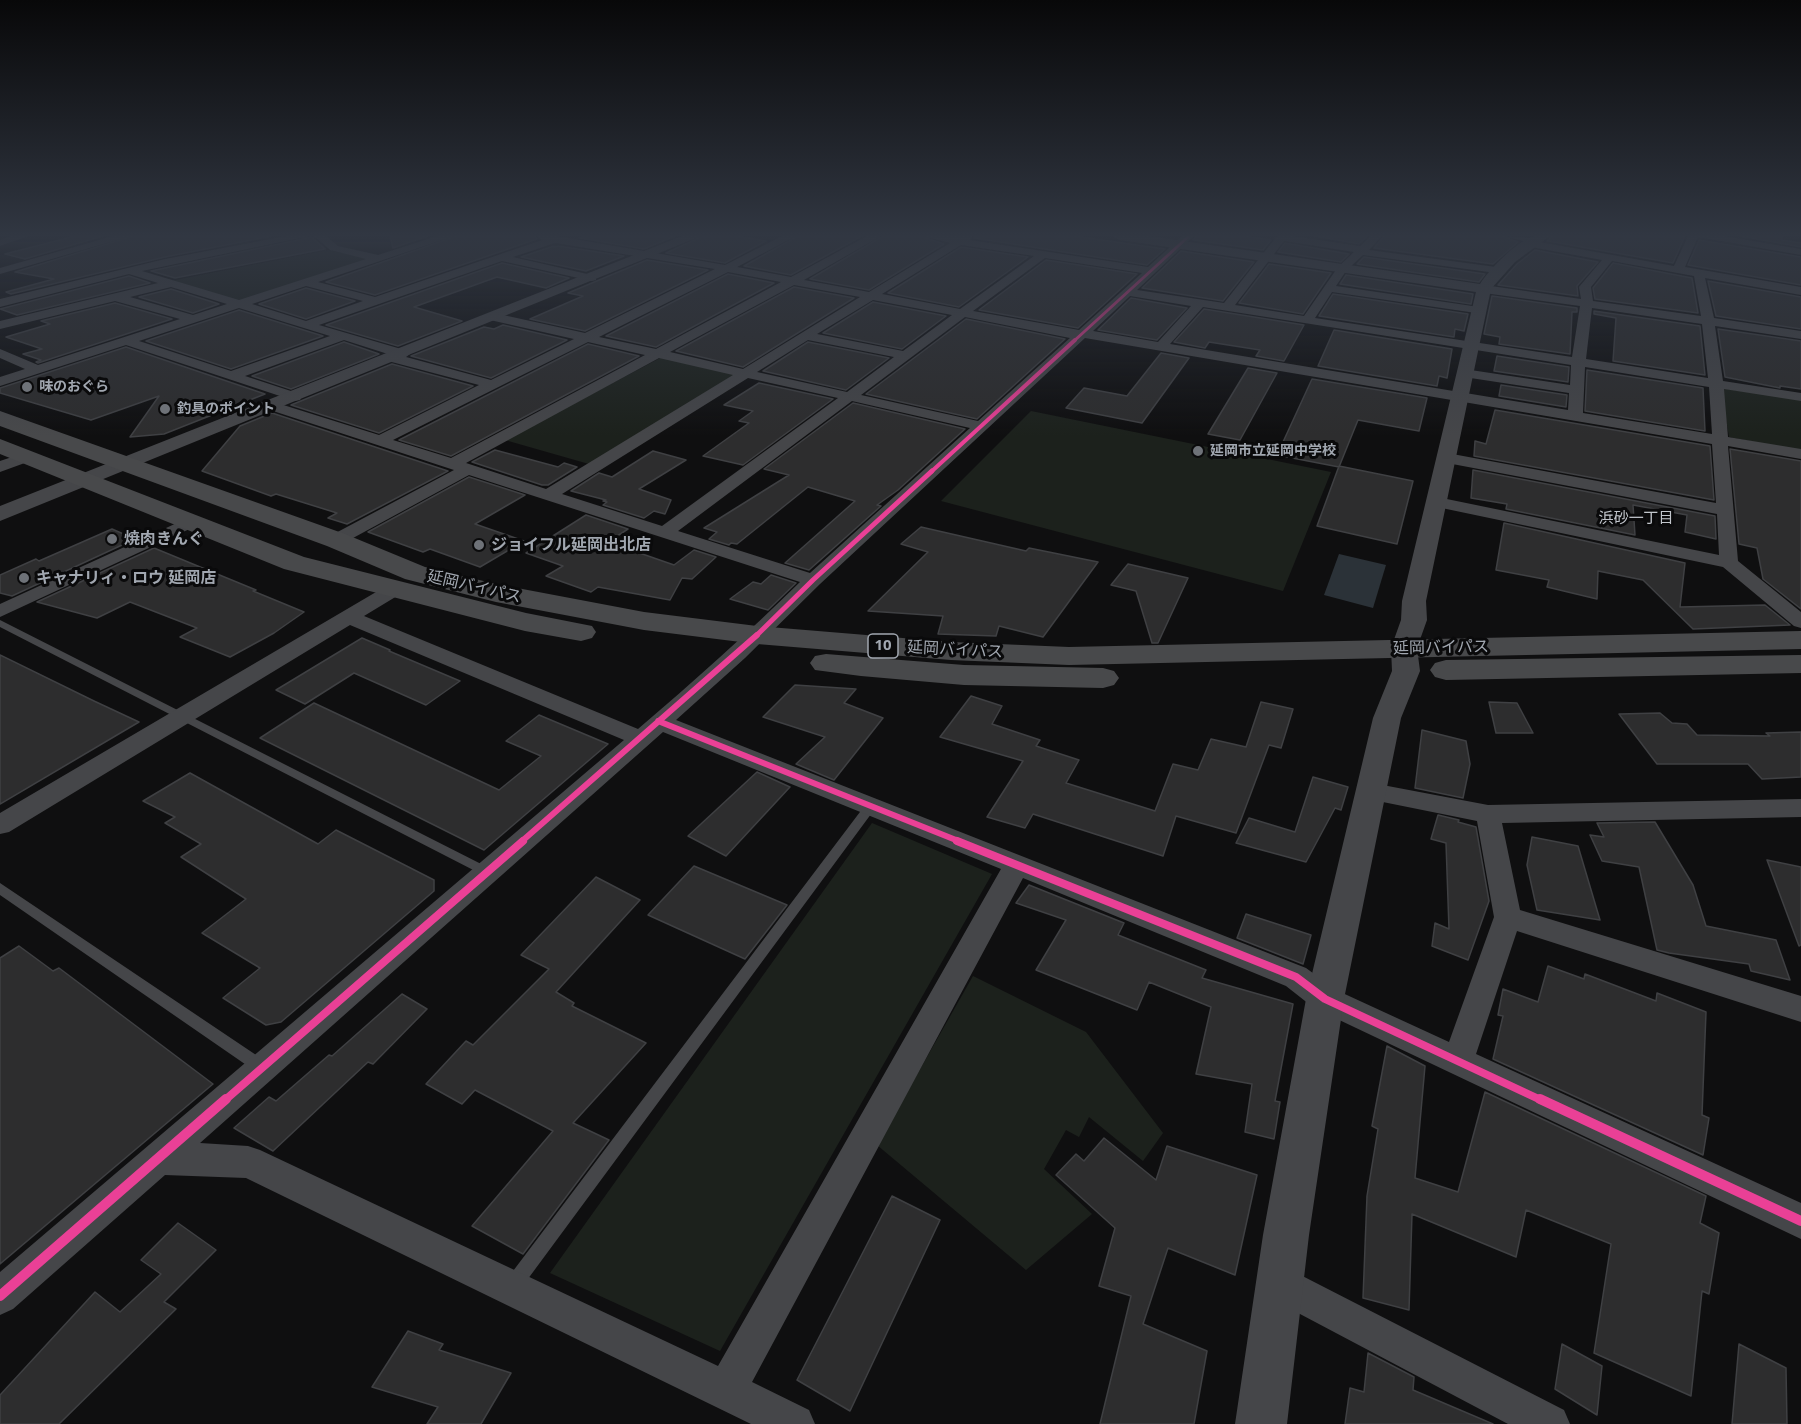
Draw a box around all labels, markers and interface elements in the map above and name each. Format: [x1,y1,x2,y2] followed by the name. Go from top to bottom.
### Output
[39,379,109,395] place label: 味のおぐら
[20,380,34,394] marker: 味のおぐら
[177,401,275,417] place label: 釣具のポイント
[158,402,172,416] marker: 釣具のポイント
[1210,443,1336,459] place label: 延岡市立延岡中学校
[1191,444,1205,458] marker: 延岡市立延岡中学校
[1599,510,1673,528] district label: 浜砂一丁目
[124,529,204,549] place label: 焼肉きんぐ
[105,532,119,546] marker: 焼肉きんぐ
[491,535,651,555] place label: ジョイフル延岡出北店
[472,538,486,552] marker: ジョイフル延岡出北店
[425,567,523,607] street label: 延岡バイパス
[36,568,216,588] place label: キャナリィ・ロウ 延岡店
[17,571,31,585] marker: キャナリィ・ロウ 延岡店
[868,634,898,658] road number: 10
[907,638,1003,662] street label: 延岡バイパス
[1393,638,1489,658] street label: 延岡バイパス

